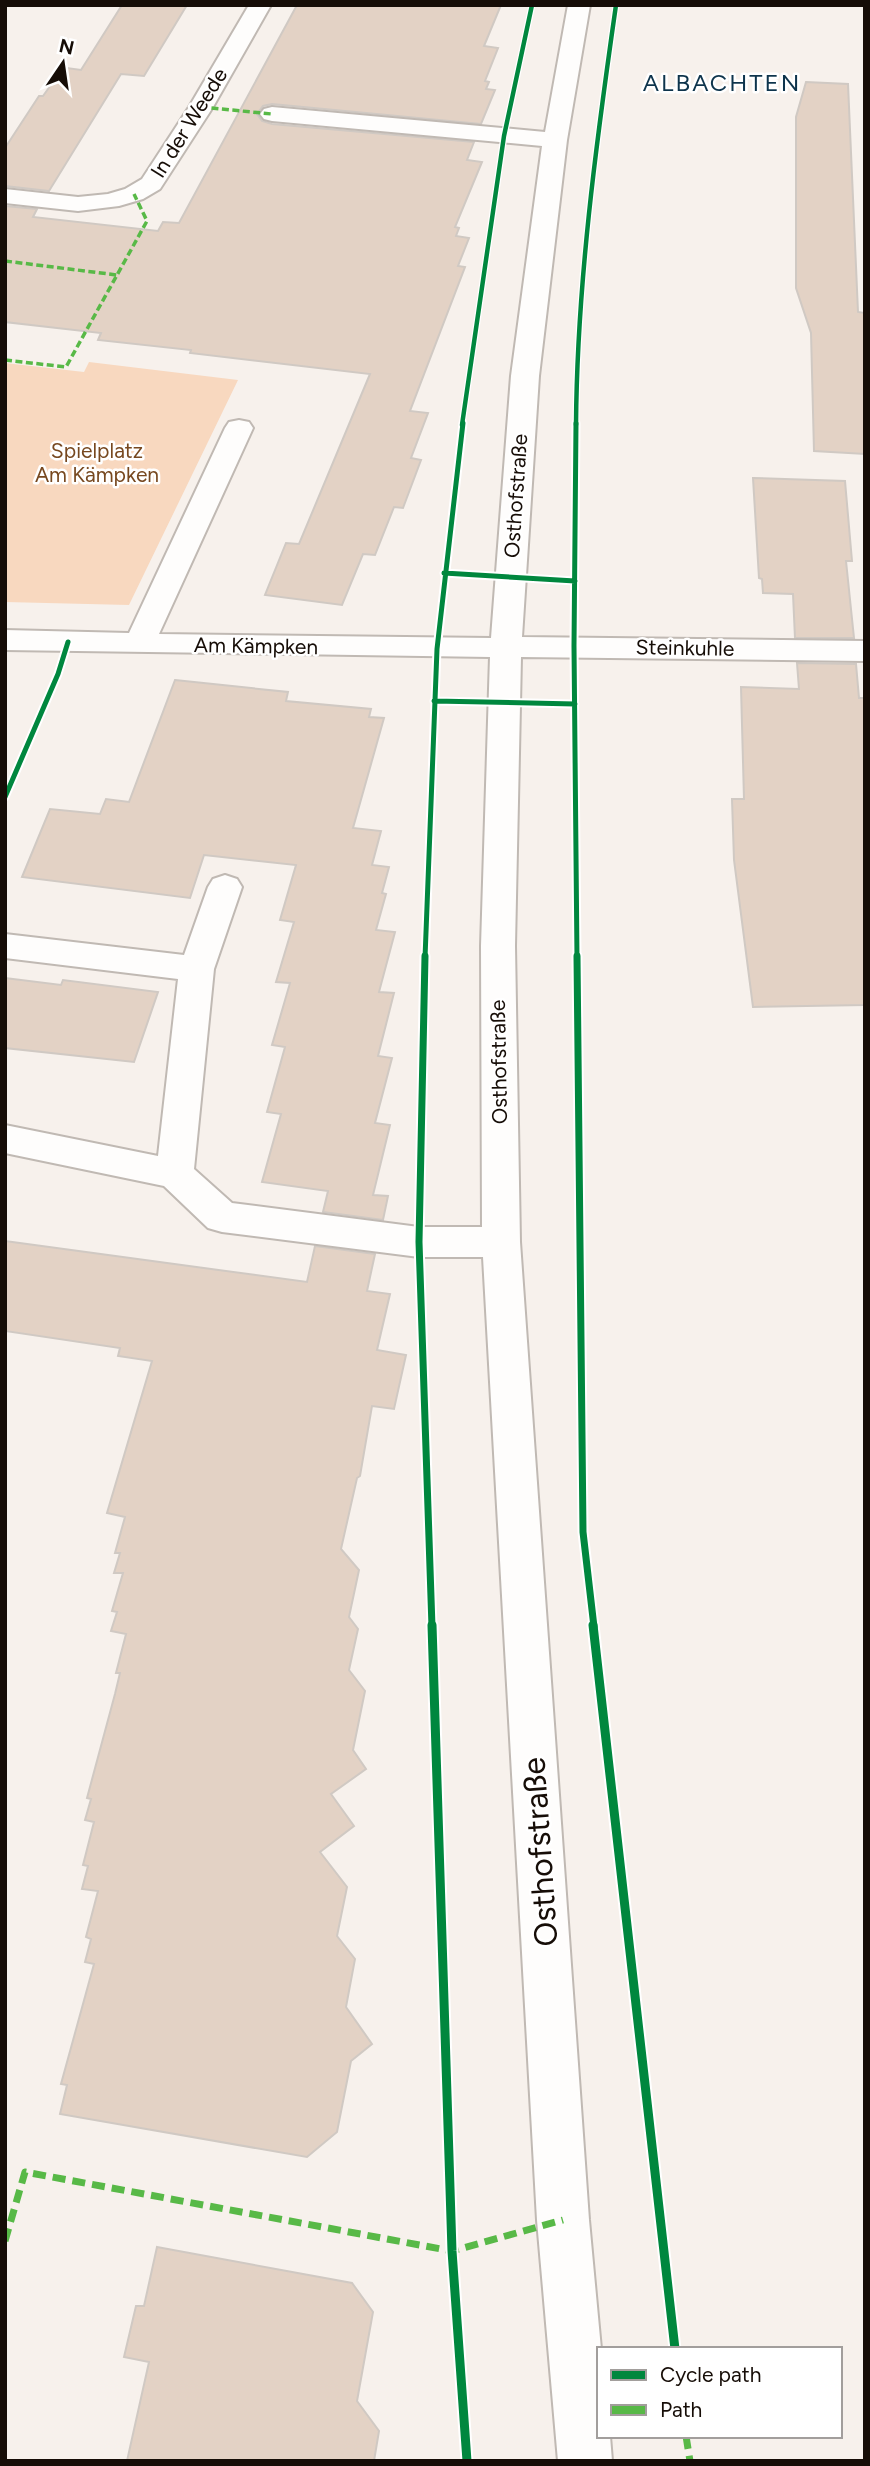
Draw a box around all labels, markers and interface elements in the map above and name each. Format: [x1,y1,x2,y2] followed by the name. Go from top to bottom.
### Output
[28,28,98,98] north arrow
[57,34,76,60] text: N
[145,63,232,182] street label: In der Weede
[643,68,801,97] district label: ALBACHTEN
[499,433,532,559] street label: Osthofstraße
[35,438,159,487] park label: Spielplatz Am Kämpken
[194,632,318,659] street label: Am Kämpken
[636,634,734,661] street label: Steinkuhle
[485,1000,512,1124] street label: Osthofstraße
[514,1756,566,1948] street label: Osthofstraße
[597,2347,842,2438] legend
[660,2362,761,2387] text: Cycle path
[660,2397,702,2422] text: Path

